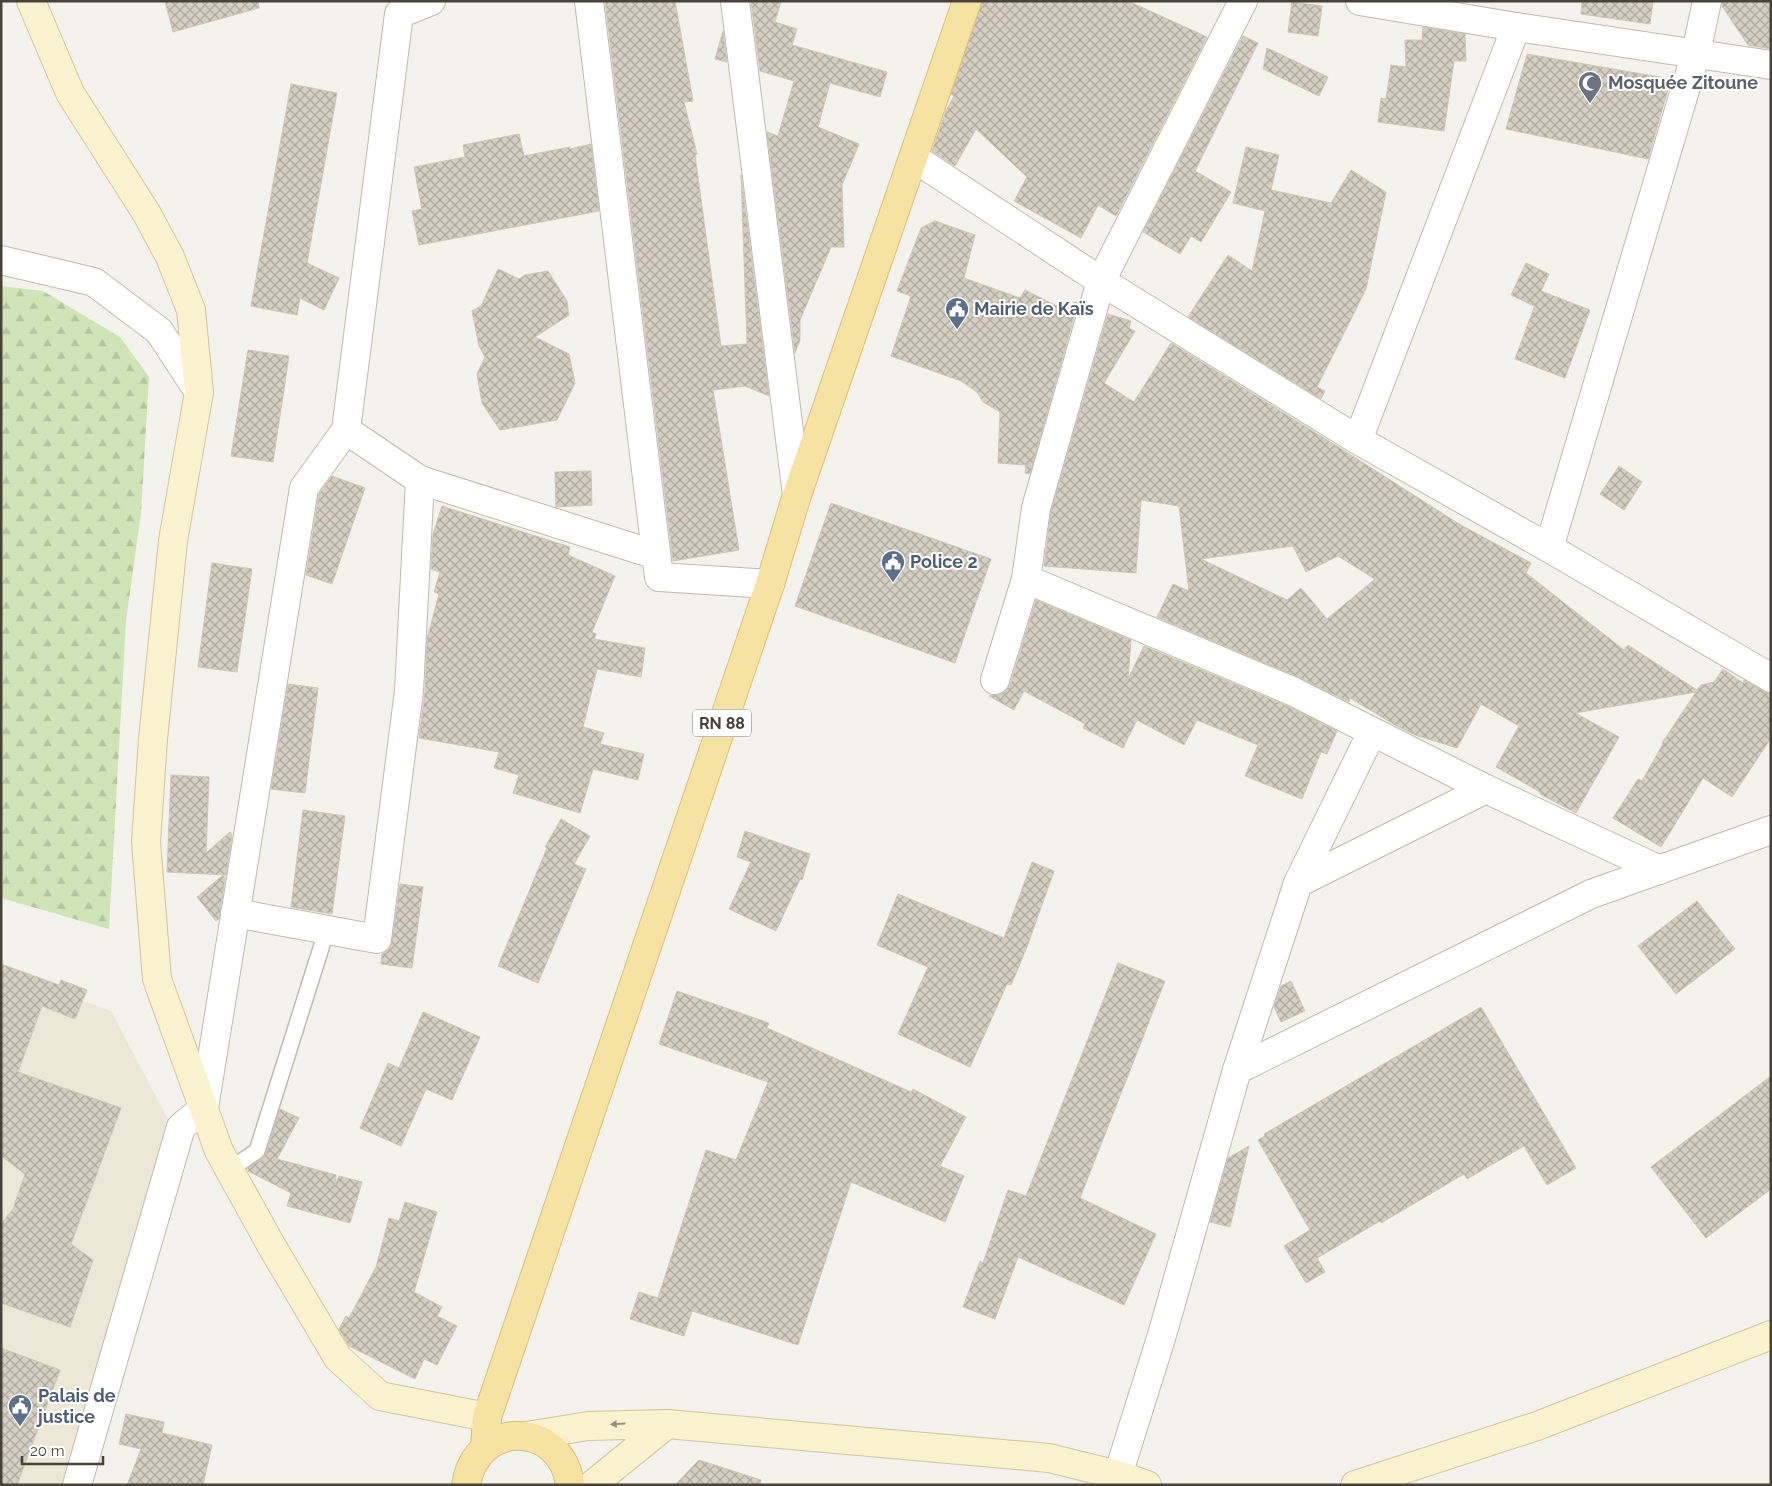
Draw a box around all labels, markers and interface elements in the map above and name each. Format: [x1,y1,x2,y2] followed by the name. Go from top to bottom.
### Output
[1577,70,1603,104] mosque icon: Mosquée Zitoune
[1608,72,1758,93] place label: Mosquée Zitoune
[944,296,970,330] public building icon: Mairie de Kaïs
[974,298,1094,319] place label: Mairie de Kaïs
[880,549,906,583] public building icon: Police 2
[910,551,978,572] place label: Police 2
[693,710,751,736] road number: RN 88
[35,1385,116,1427] place label: Palais de justice
[7,1393,33,1427] public building icon: Palais de justice
[610,1421,626,1429] one-way arrow
[22,1434,104,1466] scale bar
[30,1442,65,1460] text: 20 m

